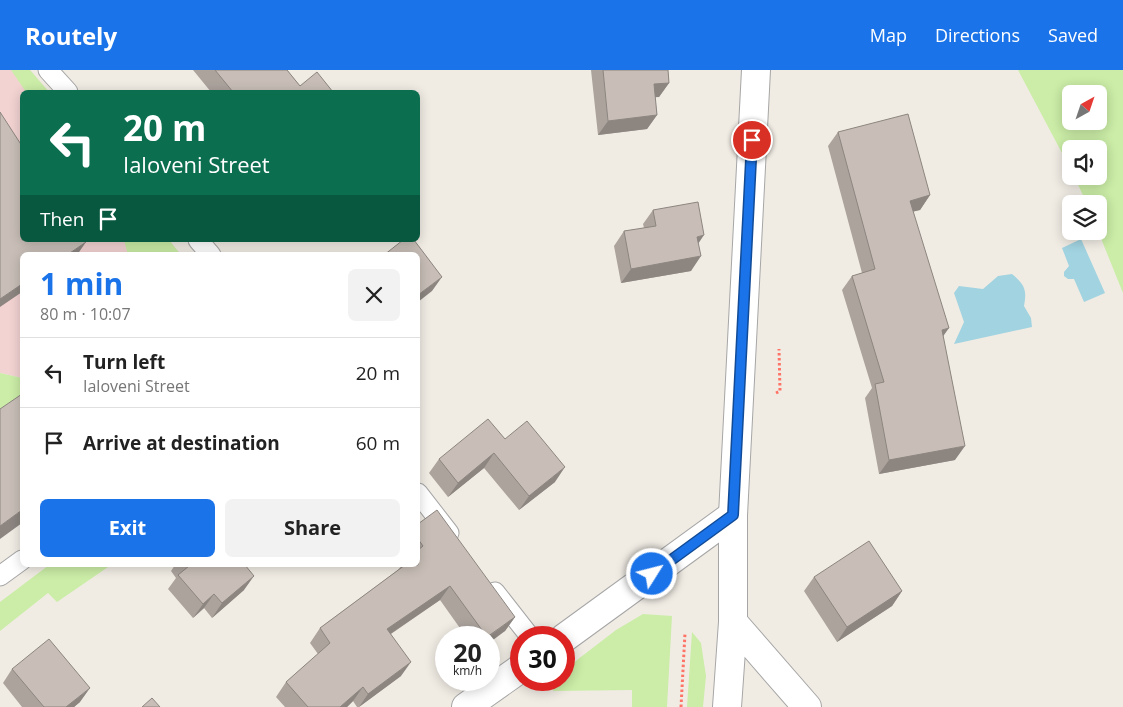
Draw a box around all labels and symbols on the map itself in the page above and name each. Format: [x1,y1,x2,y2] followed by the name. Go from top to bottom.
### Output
[1062,85,1108,130] north arrow
[731,119,773,161] pin
[625,547,677,599] position arrow
[510,626,575,691] speed limit sign: 30

